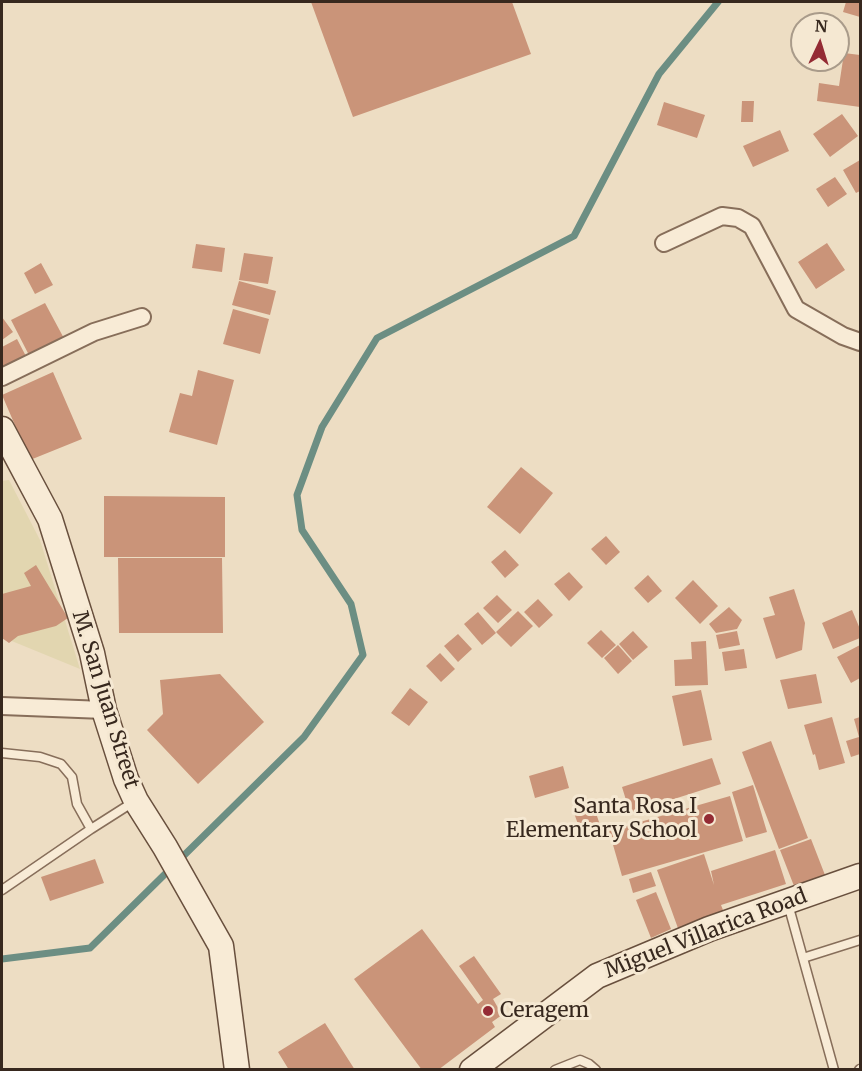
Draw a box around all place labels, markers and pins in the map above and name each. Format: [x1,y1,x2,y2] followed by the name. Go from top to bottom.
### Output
[506,794,697,844] place label: Santa Rosa I Elementary School
[702,812,716,826] marker: Santa Rosa I Elementary School
[500,998,589,1024] place label: Ceragem
[481,1004,495,1018] marker: Ceragem

